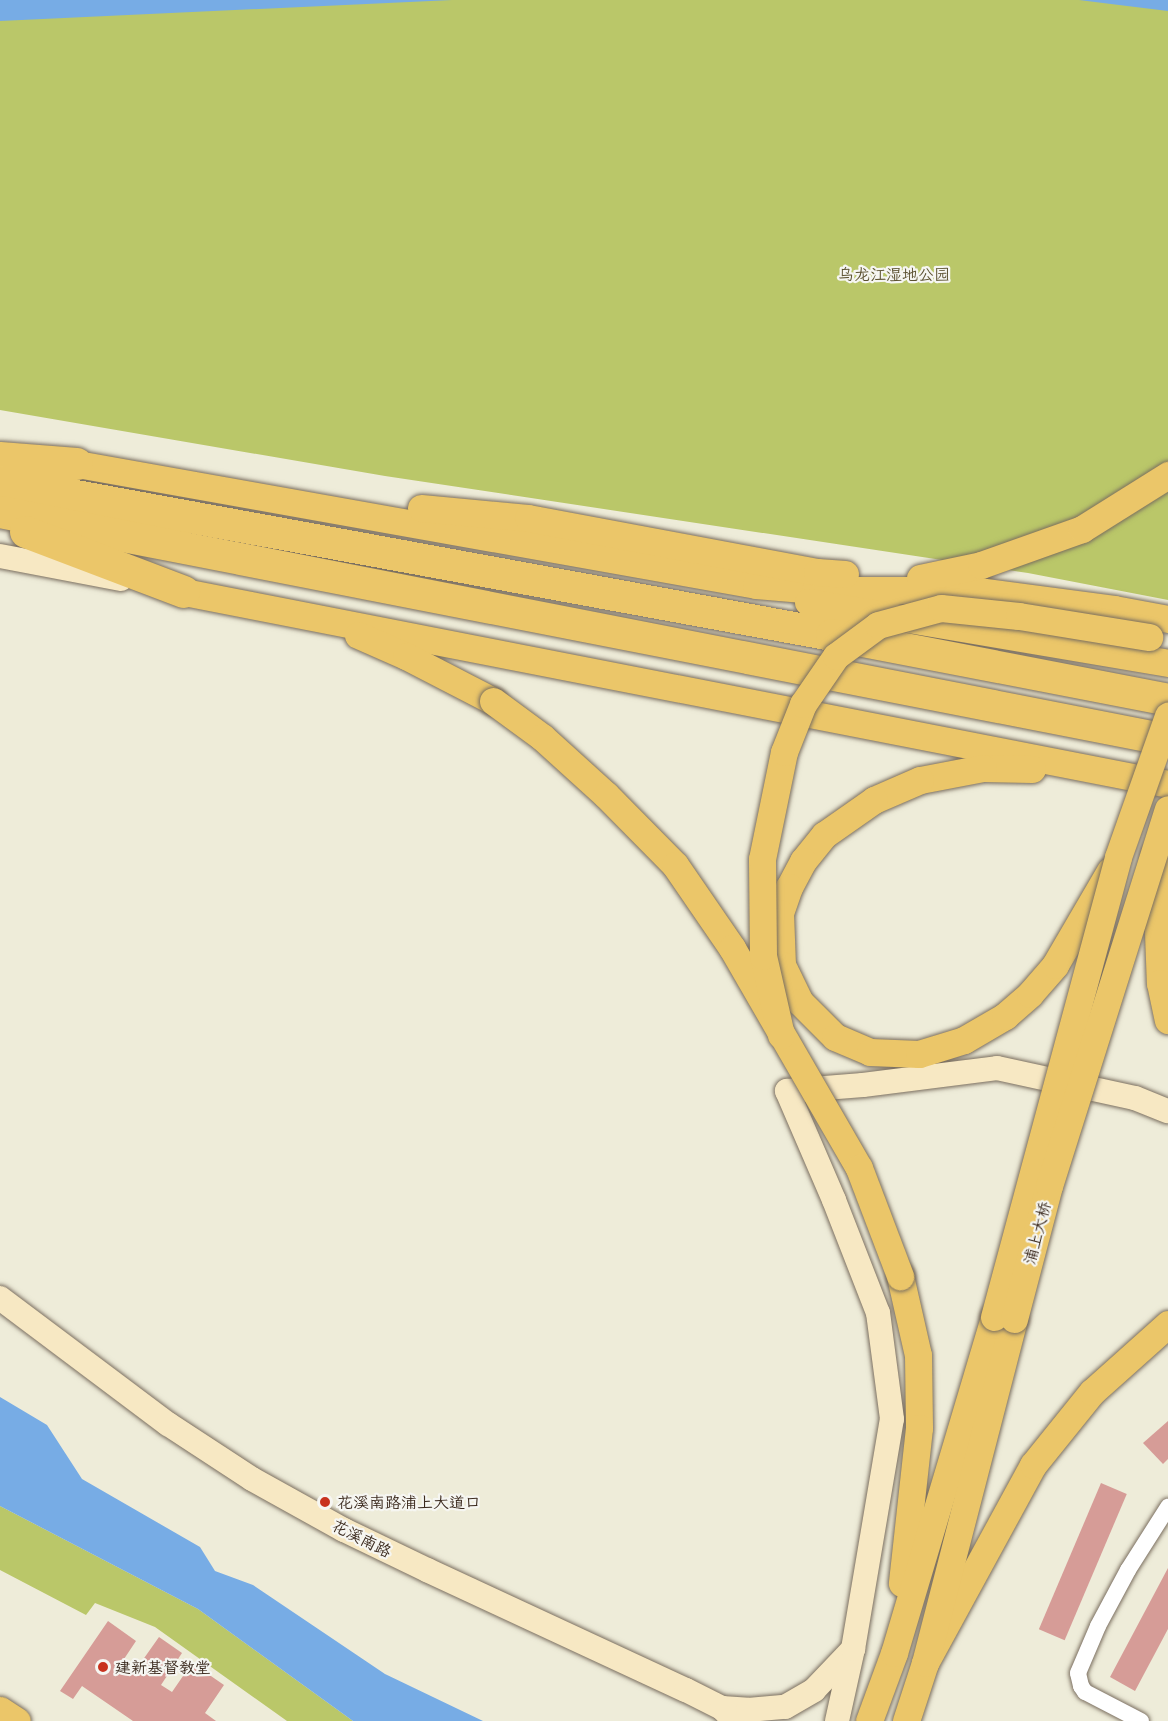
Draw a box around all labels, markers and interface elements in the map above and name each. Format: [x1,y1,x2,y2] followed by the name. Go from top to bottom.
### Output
[838,264,950,284] park label: 乌龙江湿地公园
[1019,1200,1055,1266] street label: 浦上大桥
[337,1492,481,1512] place label: 花溪南路浦上大道口
[318,1495,332,1509] marker: 花溪南路浦上大道口
[329,1515,395,1561] street label: 花溪南路
[115,1657,211,1677] place label: 建新基督教堂
[96,1660,110,1674] marker: 建新基督教堂

